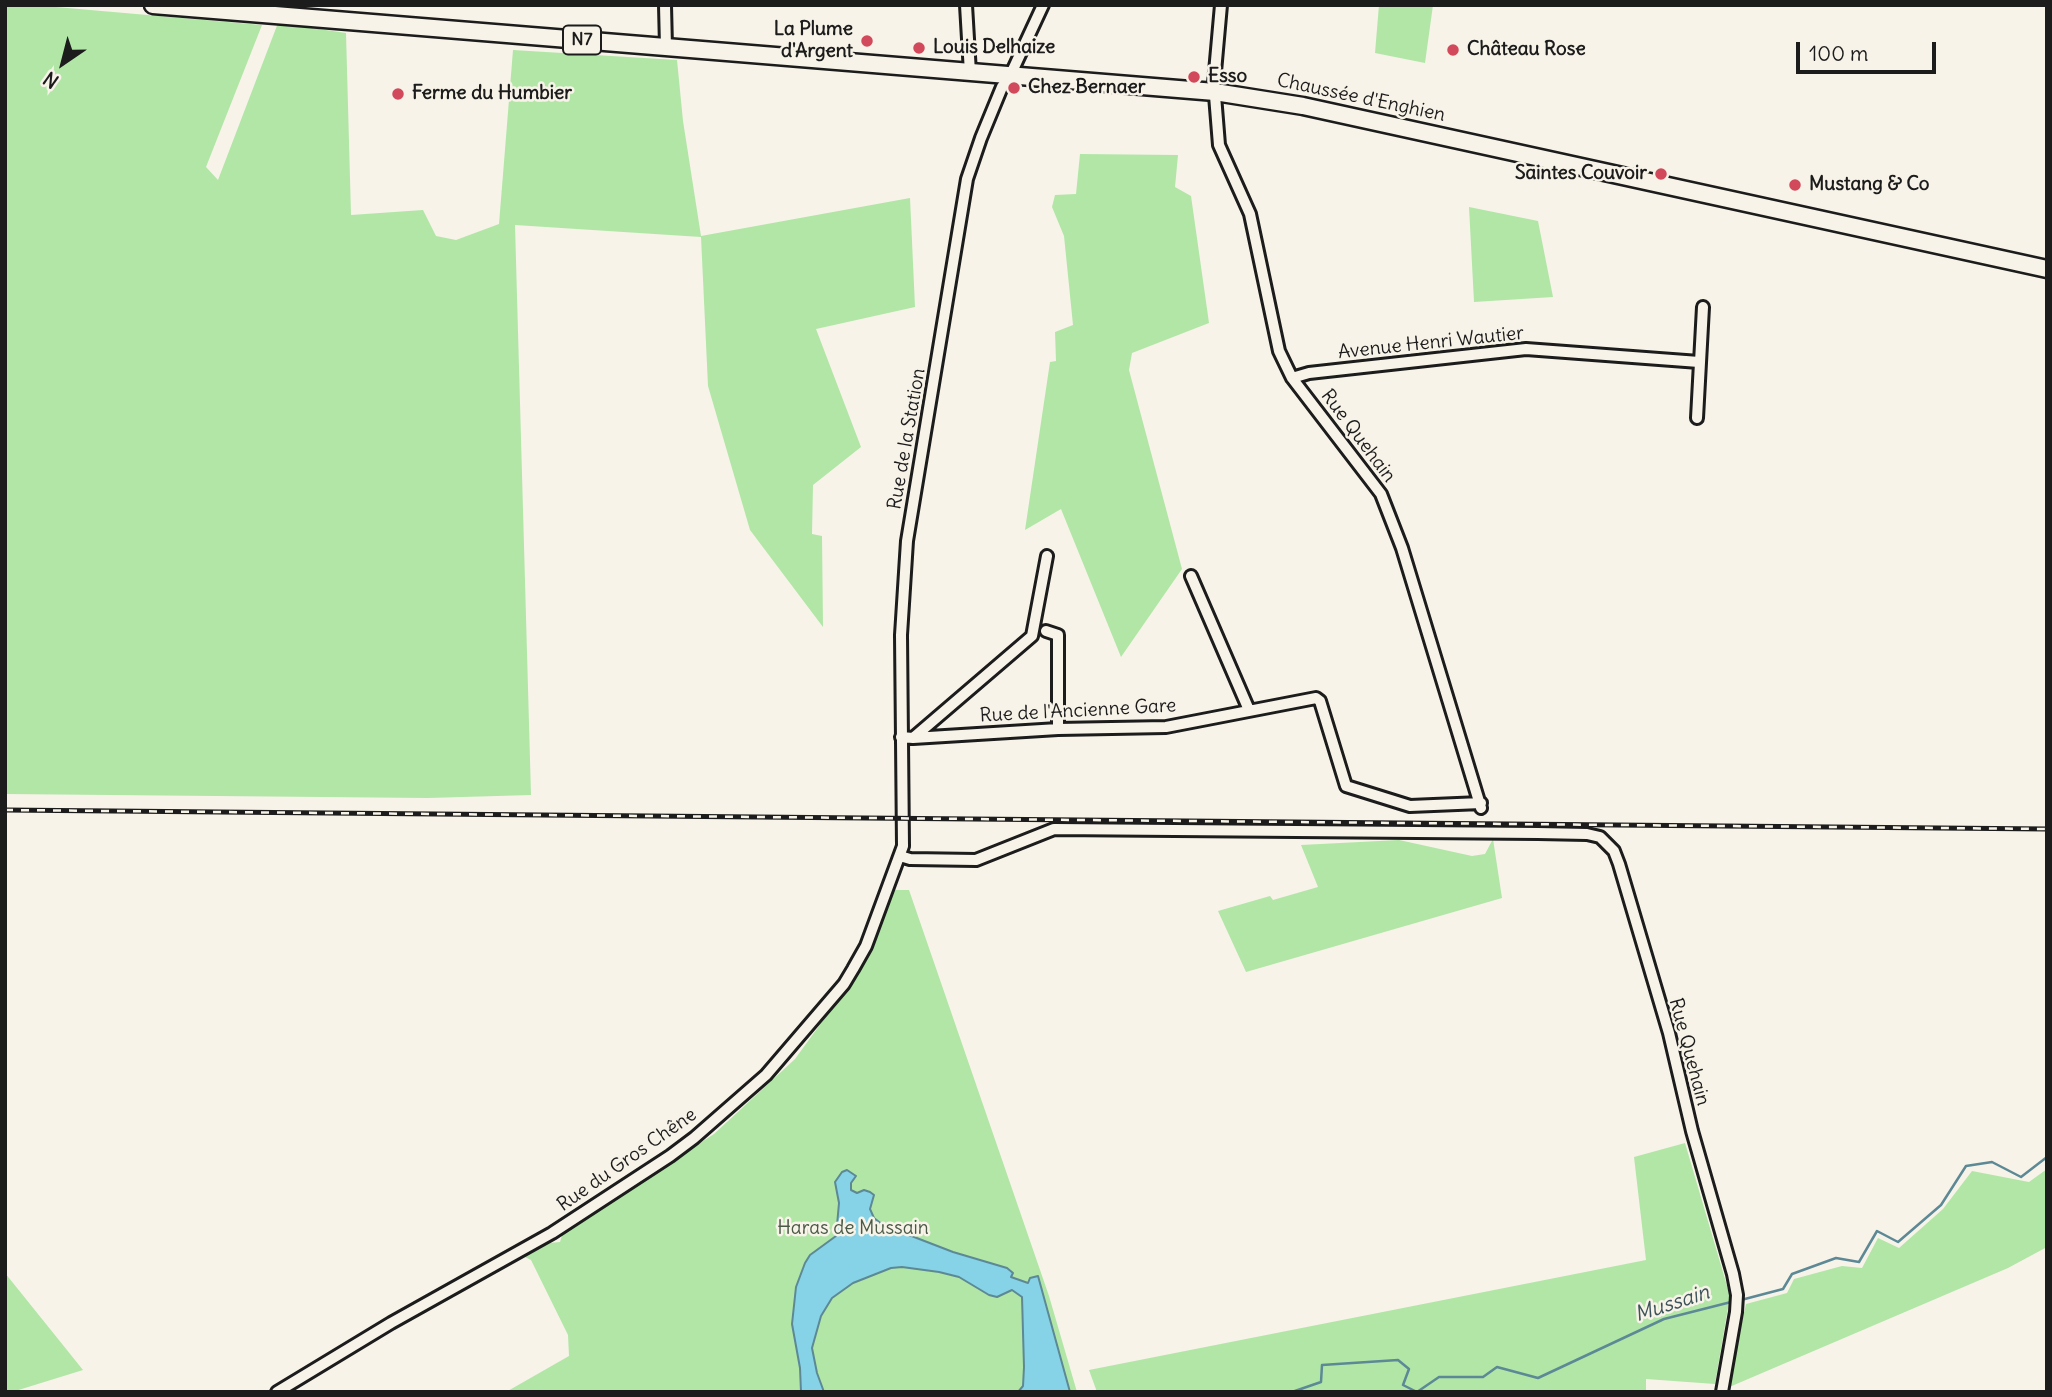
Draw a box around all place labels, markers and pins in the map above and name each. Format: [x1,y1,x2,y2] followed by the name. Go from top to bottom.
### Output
[774,19,853,63] place label: La Plume d'Argent
[859,33,875,49] marker: La Plume d'Argent
[933,37,1055,59] place label: Louis Delhaize
[1467,39,1586,61] place label: Château Rose
[911,40,927,56] marker: Louis Delhaize
[1445,42,1461,58] marker: Château Rose
[1208,66,1247,88] place label: Esso
[1186,69,1202,85] marker: Esso
[1028,77,1145,99] place label: Chez Bernaer
[1006,80,1022,96] marker: Chez Bernaer
[412,83,572,105] place label: Ferme du Humbier
[390,86,406,102] marker: Ferme du Humbier
[1515,163,1647,185] place label: Saintes Couvoir
[1653,166,1669,182] marker: Saintes Couvoir
[1809,174,1929,196] place label: Mustang & Co
[1787,177,1803,193] marker: Mustang & Co

